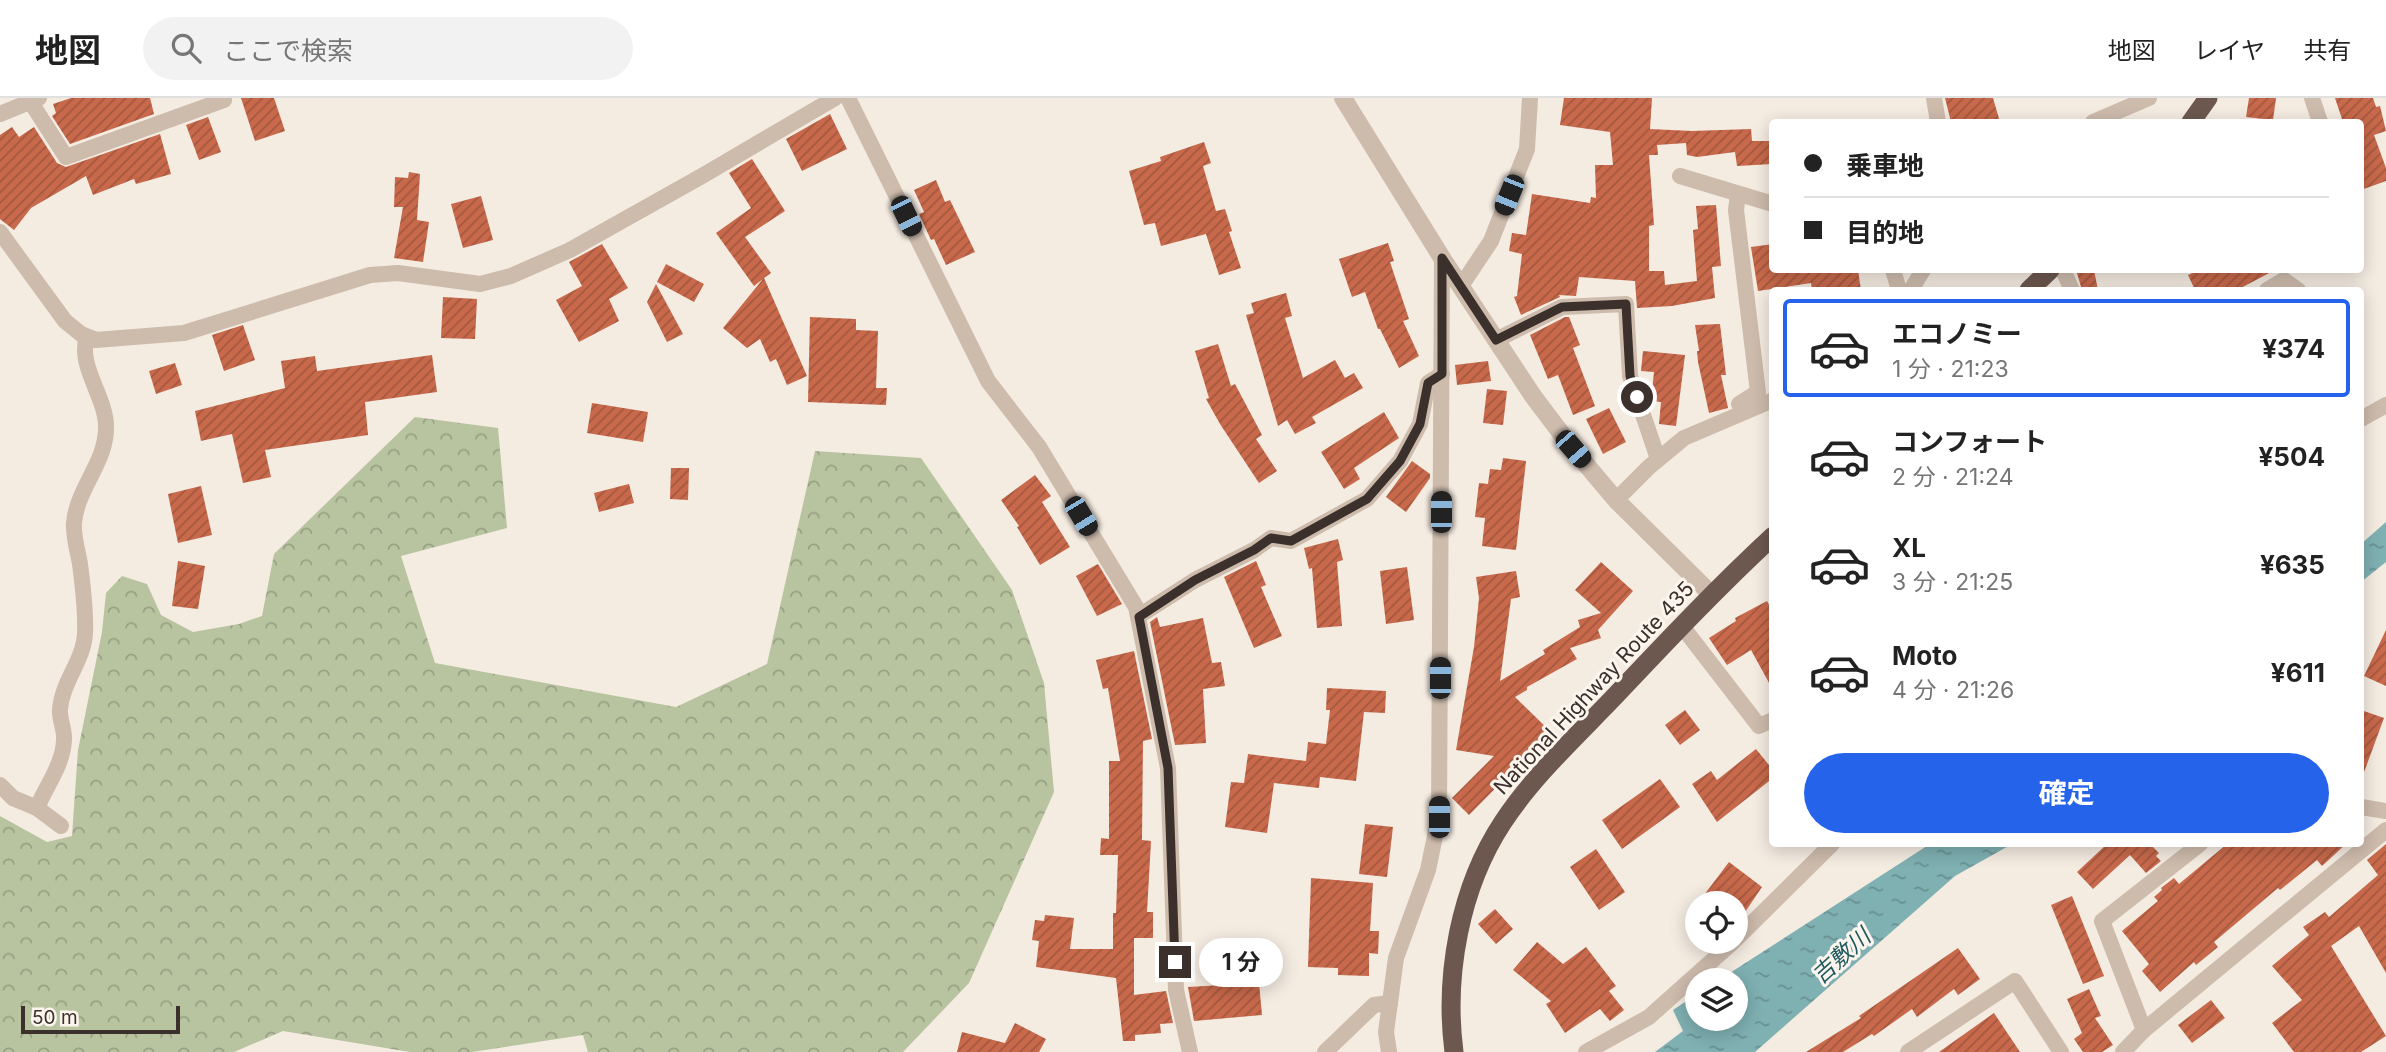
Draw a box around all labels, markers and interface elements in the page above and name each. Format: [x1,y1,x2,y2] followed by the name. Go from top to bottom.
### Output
[143,17,633,80] search box
[167,29,205,67] icon: search
[35,30,101,70] text: 地図
[223,35,353,66] text: ここで検索
[2108,36,2156,65] text: 地図
[2194,36,2265,65] text: レイヤ
[2303,36,2351,65] text: 共有
[1846,150,1924,181] text: 乗車地
[1492,172,1527,218] car
[888,193,925,239] car
[1846,217,1924,248] text: 目的地
[1808,317,1871,380] icon: car
[1892,318,2022,349] text: エコノミー
[2262,333,2325,364] text: ¥374
[1892,355,2009,383] text: 1 分 · 21:23
[1621,381,1653,413] route start
[1808,425,1871,488] icon: car
[1552,426,1595,472] car
[1892,426,2047,457] text: コンフォート
[2258,441,2325,472] text: ¥504
[1892,463,2014,491] text: 2 分 · 21:24
[1431,491,1452,533] car
[1062,493,1101,539] car
[1892,532,1926,563] text: XL
[1808,533,1871,596] icon: car
[2260,549,2325,580] text: ¥635
[1892,568,2013,596] text: 3 分 · 21:25
[1488,576,1699,799] street label: National Highway Route 435
[1892,640,1957,671] text: Moto
[1808,641,1871,704] icon: car
[1430,657,1451,699] car
[2271,657,2325,688] text: ¥611
[1892,676,2014,704] text: 4 分 · 21:26
[1804,753,2329,833] button: 確定
[1429,796,1450,838] car
[1685,891,1748,1031] map controls
[1685,891,1748,954] button: locate
[1806,921,1878,989] water label: 吉敷川
[1200,938,1284,986] callout: 1 分
[1159,946,1191,978] route end
[1222,948,1260,976] text: 1 分
[1685,968,1748,1031] button: layers
[21,1003,180,1035] scale bar
[32,1006,78,1029] text: 50 m

